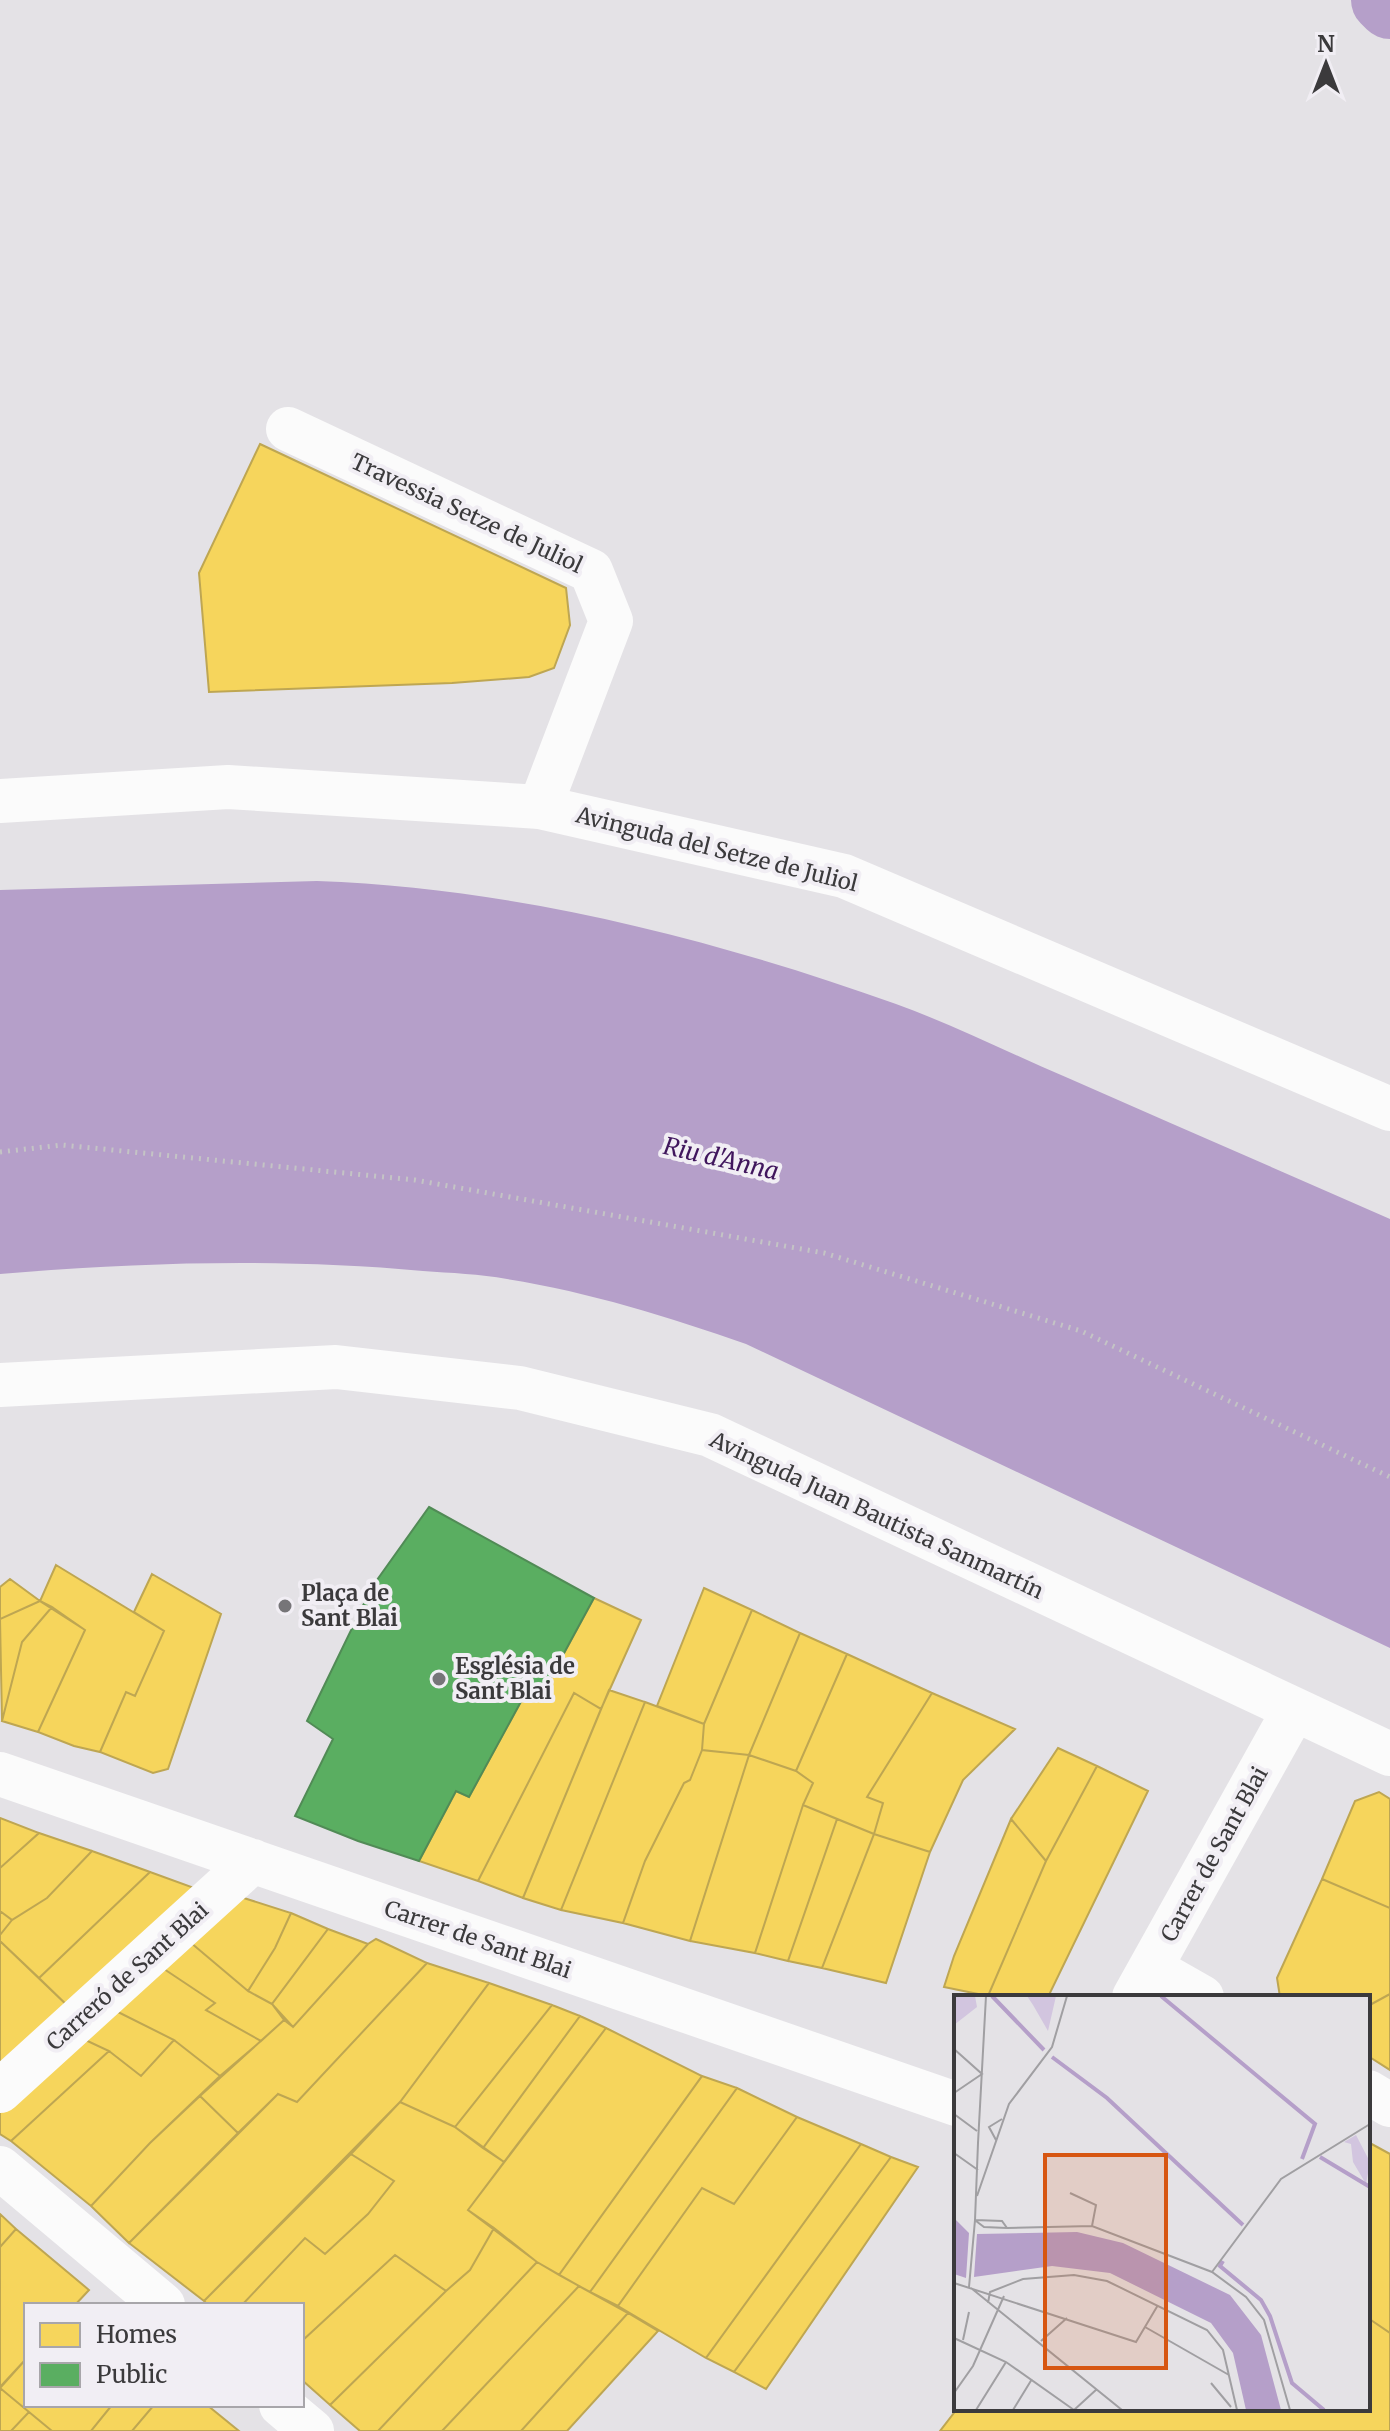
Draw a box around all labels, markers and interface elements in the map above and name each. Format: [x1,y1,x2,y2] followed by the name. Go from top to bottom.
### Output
[1286,24,1366,104] north arrow
[1317,30,1335,58] text: N
[347,447,588,579] street label: Travessia Setze de Juliol
[572,800,861,898] street label: Avinguda del Setze de Juliol
[660,1130,782,1187] water label: Riu d'Anna
[705,1425,1049,1605] street label: Avinguda Juan Bautista Sanmartín
[301,1579,398,1632] place label: Plaça de Sant Blai
[276,1597,294,1615] marker: Plaça de Sant Blai
[455,1652,575,1705] place label: Església de Sant Blai
[430,1670,448,1688] marker: Església de Sant Blai
[1154,1761,1274,1947] street label: Carrer de Sant Blai
[381,1894,575,1984] street label: Carrer de Sant Blai
[40,1896,214,2056] street label: Carreró de Sant Blai
[954,1995,1370,2411] inset map
[24,2303,304,2407] legend
[96,2319,177,2350] text: Homes
[96,2359,167,2390] text: Public

